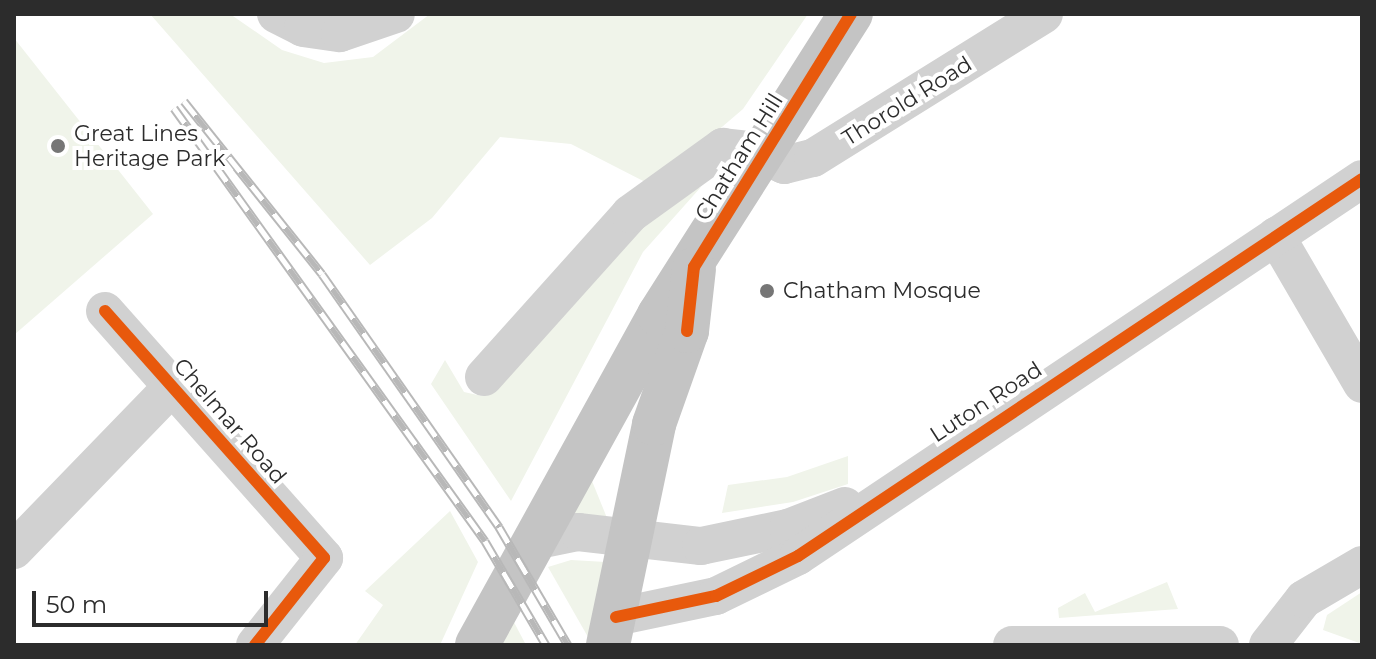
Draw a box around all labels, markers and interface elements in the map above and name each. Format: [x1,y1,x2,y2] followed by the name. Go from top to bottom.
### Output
[837,51,977,151] street label: Thorold Road
[689,89,789,225] street label: Chatham Hill
[74,120,225,172] place label: Great Lines Heritage Park
[49,137,67,155] marker: Great Lines Heritage Park
[783,278,981,304] place label: Chatham Mosque
[758,282,776,300] marker: Chatham Mosque
[168,353,292,489] street label: Chelmar Road
[925,356,1047,448] street label: Luton Road
[36,575,272,625] scale bar
[46,590,107,619] text: 50 m

